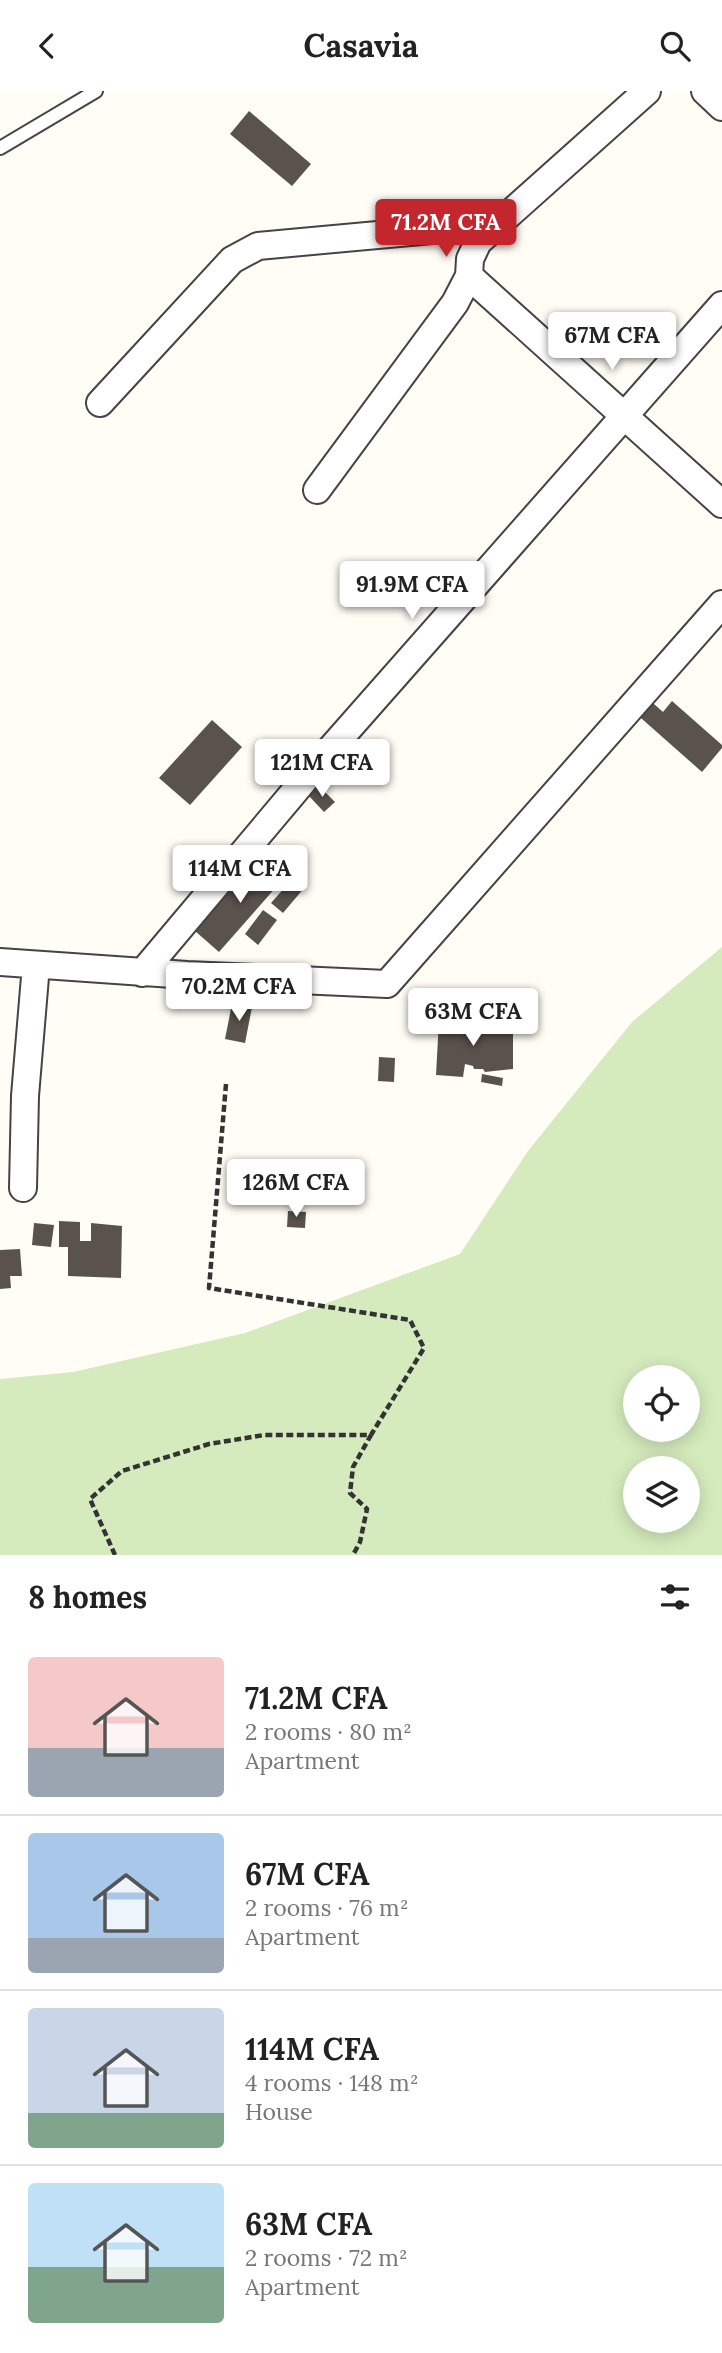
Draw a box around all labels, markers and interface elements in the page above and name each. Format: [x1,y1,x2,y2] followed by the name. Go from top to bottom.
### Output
[303,25,419,66] text: Casavia
[28,27,66,65] icon: back
[656,27,694,65] icon: search
[366,199,526,259] pin: 71.2M CFA
[391,207,501,236] text: 71.2M CFA
[547,313,677,372] pin: 67M CFA
[564,320,660,349] text: 67M CFA
[332,561,492,621] pin: 91.9M CFA
[356,569,468,598] text: 91.9M CFA
[250,739,394,799] pin: 121M CFA
[271,747,373,776] text: 121M CFA
[168,845,312,905] pin: 114M CFA
[189,853,291,882] text: 114M CFA
[159,963,319,1023] pin: 70.2M CFA
[182,971,296,1000] text: 70.2M CFA
[408,989,538,1048] pin: 63M CFA
[424,996,522,1025] text: 63M CFA
[224,1159,368,1219] pin: 126M CFA
[243,1167,349,1196] text: 126M CFA
[623,1365,700,1533] map controls
[623,1365,700,1442] button: locate
[623,1456,700,1533] button: layers
[28,1578,147,1616] text: 8 homes
[656,1578,694,1616] icon: filters
[245,1679,388,1717] text: 71.2M CFA
[84,1685,168,1769] icon: home
[245,1717,412,1746] text: 2 rooms · 80 m²
[245,1746,360,1775] text: Apartment
[245,1855,370,1893] text: 67M CFA
[84,1861,168,1945] icon: home
[245,1893,409,1922] text: 2 rooms · 76 m²
[245,1922,360,1951] text: Apartment
[245,2030,379,2068] text: 114M CFA
[84,2036,168,2120] icon: home
[245,2068,419,2097] text: 4 rooms · 148 m²
[245,2097,313,2126] text: House
[245,2205,372,2243] text: 63M CFA
[84,2211,168,2295] icon: home
[245,2243,408,2272] text: 2 rooms · 72 m²
[245,2272,360,2301] text: Apartment

